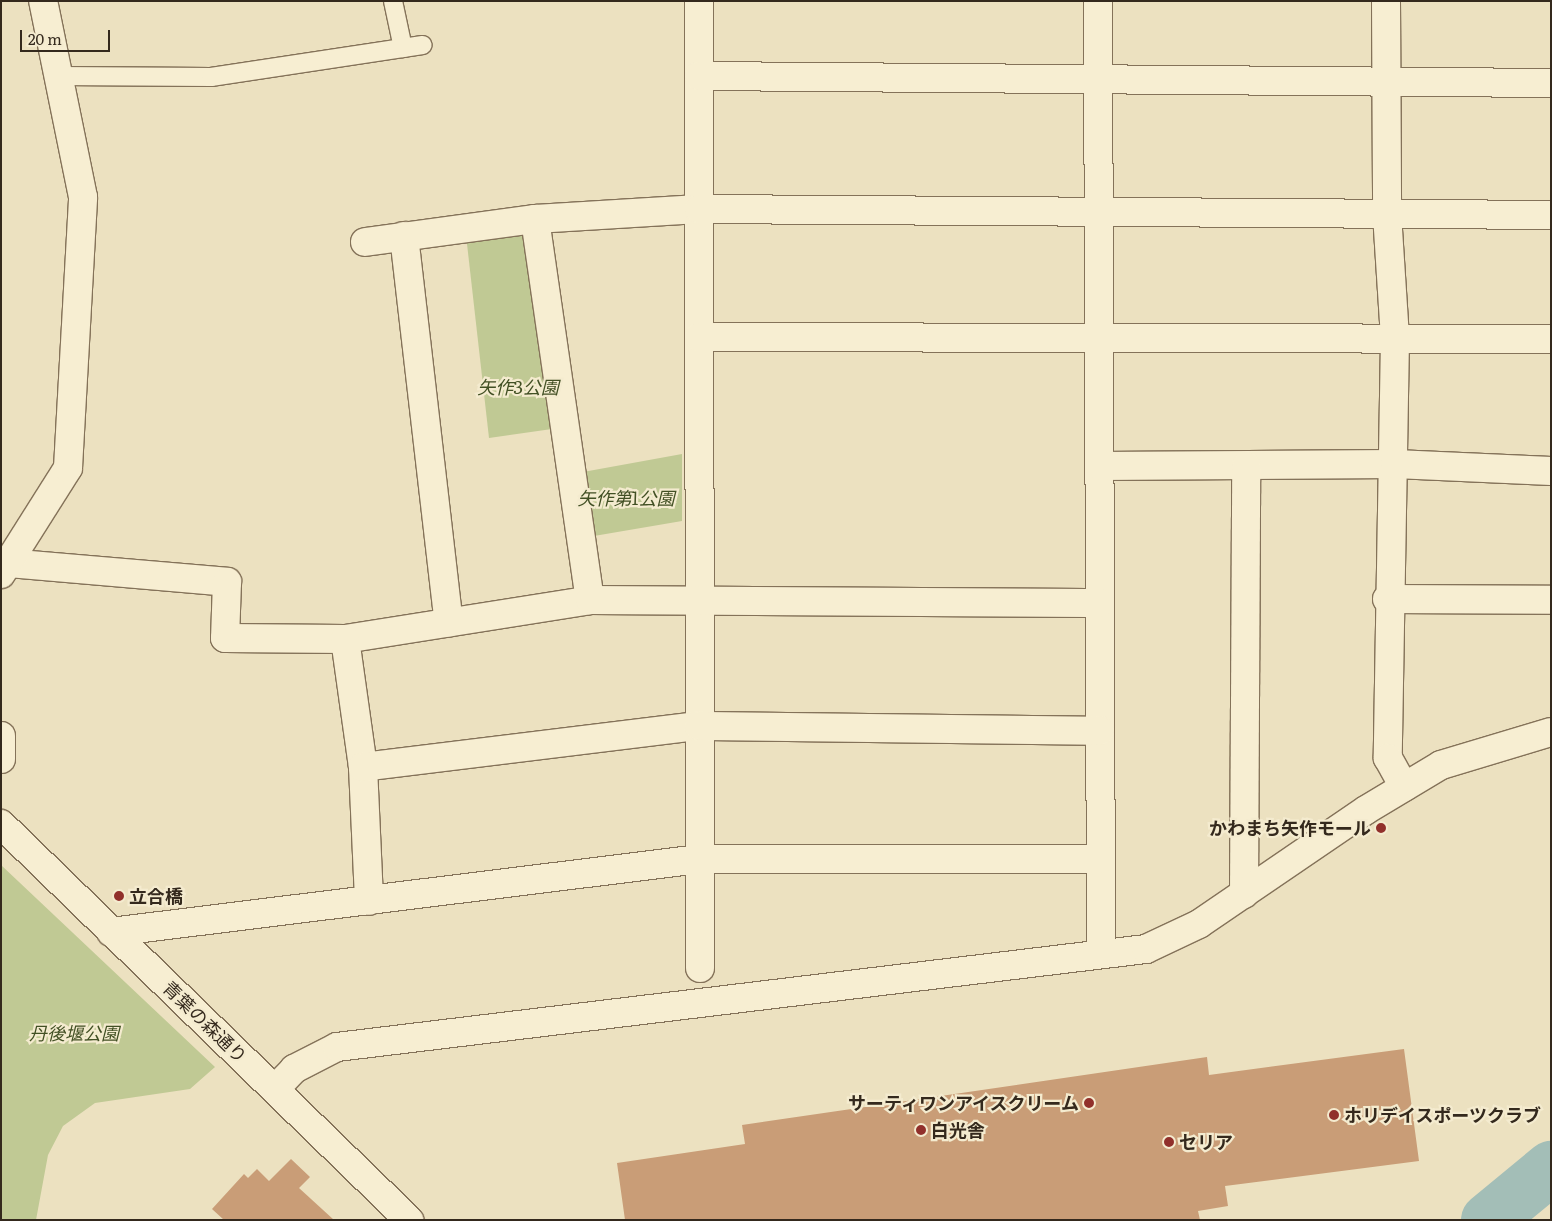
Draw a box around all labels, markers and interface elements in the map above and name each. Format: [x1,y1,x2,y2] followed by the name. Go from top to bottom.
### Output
[22,20,112,52] scale bar
[28,27,62,50] text: 20 m
[477,376,559,398] park label: 矢作3公園
[578,487,674,509] park label: 矢作第1公園
[1209,817,1371,839] place label: かわまち矢作モール
[1375,822,1387,834] marker: かわまち矢作モール
[129,885,183,907] place label: 立合橋
[113,890,125,902] marker: 立合橋
[159,977,251,1067] street label: 青葉の森通り
[29,1022,119,1044] park label: 丹後堰公園
[845,1092,1079,1114] place label: サーティワンアイスクリーム
[1083,1097,1095,1109] marker: サーティワンアイスクリーム
[1344,1104,1542,1126] place label: ホリデイスポーツクラブ
[1328,1109,1340,1121] marker: ホリデイスポーツクラブ
[931,1119,985,1141] place label: 白光舎
[915,1124,927,1136] marker: 白光舎
[1179,1131,1233,1153] place label: セリア
[1163,1136,1175,1148] marker: セリア

